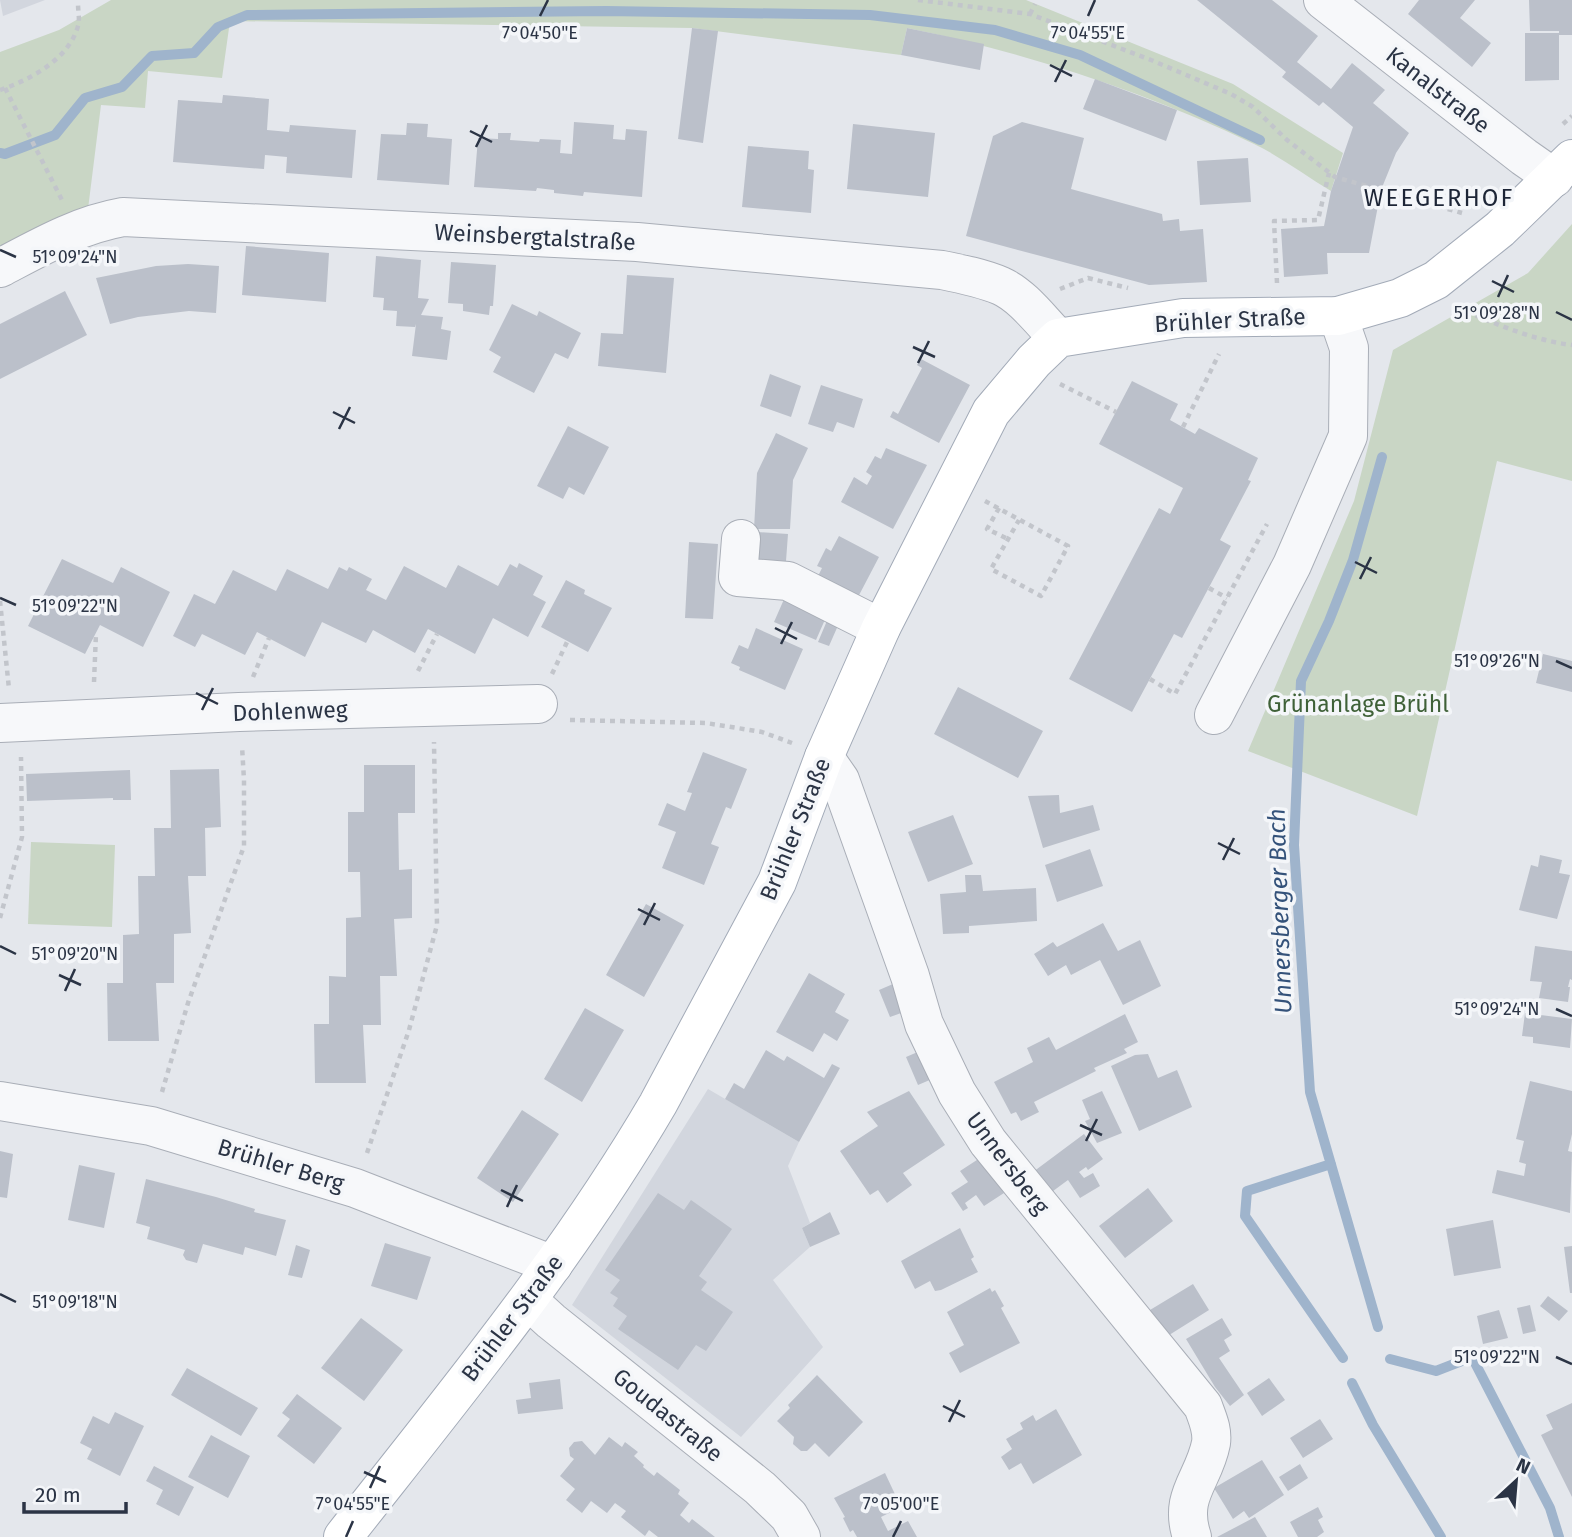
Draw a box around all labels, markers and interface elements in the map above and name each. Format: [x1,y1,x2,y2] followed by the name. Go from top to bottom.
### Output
[502,22,578,44] text: 7°04'50"E
[1051,22,1125,44] text: 7°04'55"E
[1380,41,1496,139] street label: Kanalstraße
[1364,184,1514,212] district label: WEEGERHOF
[434,218,636,256] street label: Weinsbergtalstraße
[32,246,118,268] text: 51°09'24"N
[1154,302,1306,338] street label: Brühler Straße
[1454,302,1540,324] text: 51°09'28"N
[32,595,118,617] text: 51°09'22"N
[1454,650,1540,672] text: 51°09'26"N
[1267,690,1449,718] park label: Grünanlage Brühl
[232,695,348,727] street label: Dohlenweg
[754,754,836,904] street label: Brühler Straße
[1262,808,1298,1014] water label: Unnersberger Bach
[32,943,118,965] text: 51°09'20"N
[1454,998,1540,1020] text: 51°09'24"N
[961,1106,1056,1220] street label: Unnersberg
[214,1132,348,1198] street label: Brühler Berg
[455,1249,569,1387] street label: Brühler Straße
[32,1291,118,1313] text: 51°09'18"N
[1454,1346,1540,1368] text: 51°09'22"N
[607,1362,729,1468] street label: Goudastraße
[1481,1446,1551,1516] north arrow
[1513,1453,1534,1479] text: N
[24,1470,126,1514] scale bar
[35,1482,81,1508] text: 20 m
[316,1493,390,1515] text: 7°04'55"E
[863,1493,939,1515] text: 7°05'00"E

